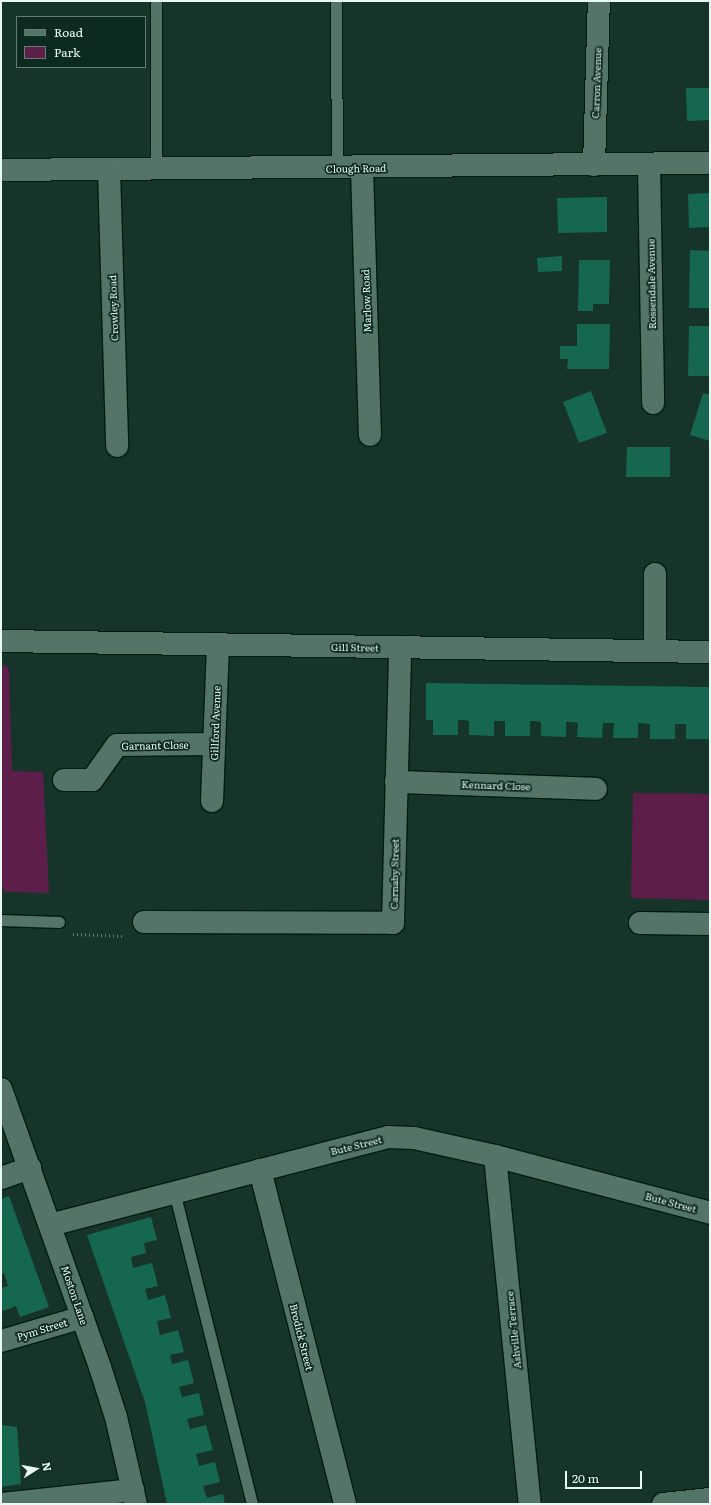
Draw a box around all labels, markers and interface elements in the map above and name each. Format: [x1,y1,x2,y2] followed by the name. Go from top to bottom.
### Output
[16,16,146,68] legend
[54,23,83,41] text: Road
[54,43,80,61] text: Park
[589,47,603,119] street label: Carron Avenue
[326,161,386,175] street label: Clough Road
[644,239,658,329] street label: Rossendale Avenue
[359,269,373,333] street label: Marlow Road
[106,275,120,341] street label: Crowley Road
[331,641,379,653] street label: Gill Street
[208,685,222,761] street label: Gillford Avenue
[121,738,189,752] street label: Garnant Close
[461,778,531,792] street label: Kennard Close
[387,838,401,910] street label: Carnaby Street
[329,1133,383,1157] street label: Bute Street
[644,1189,698,1215] street label: Bute Street
[59,1264,91,1326] street label: Moston Lane
[503,1291,523,1369] street label: Ashville Terrace
[288,1302,316,1372] street label: Brodick Street
[15,1316,69,1342] street label: Pym Street
[16,1449,56,1489] north arrow
[39,1461,57,1473] text: N
[567,1463,644,1489] scale bar
[572,1469,599,1487] text: 20 m

